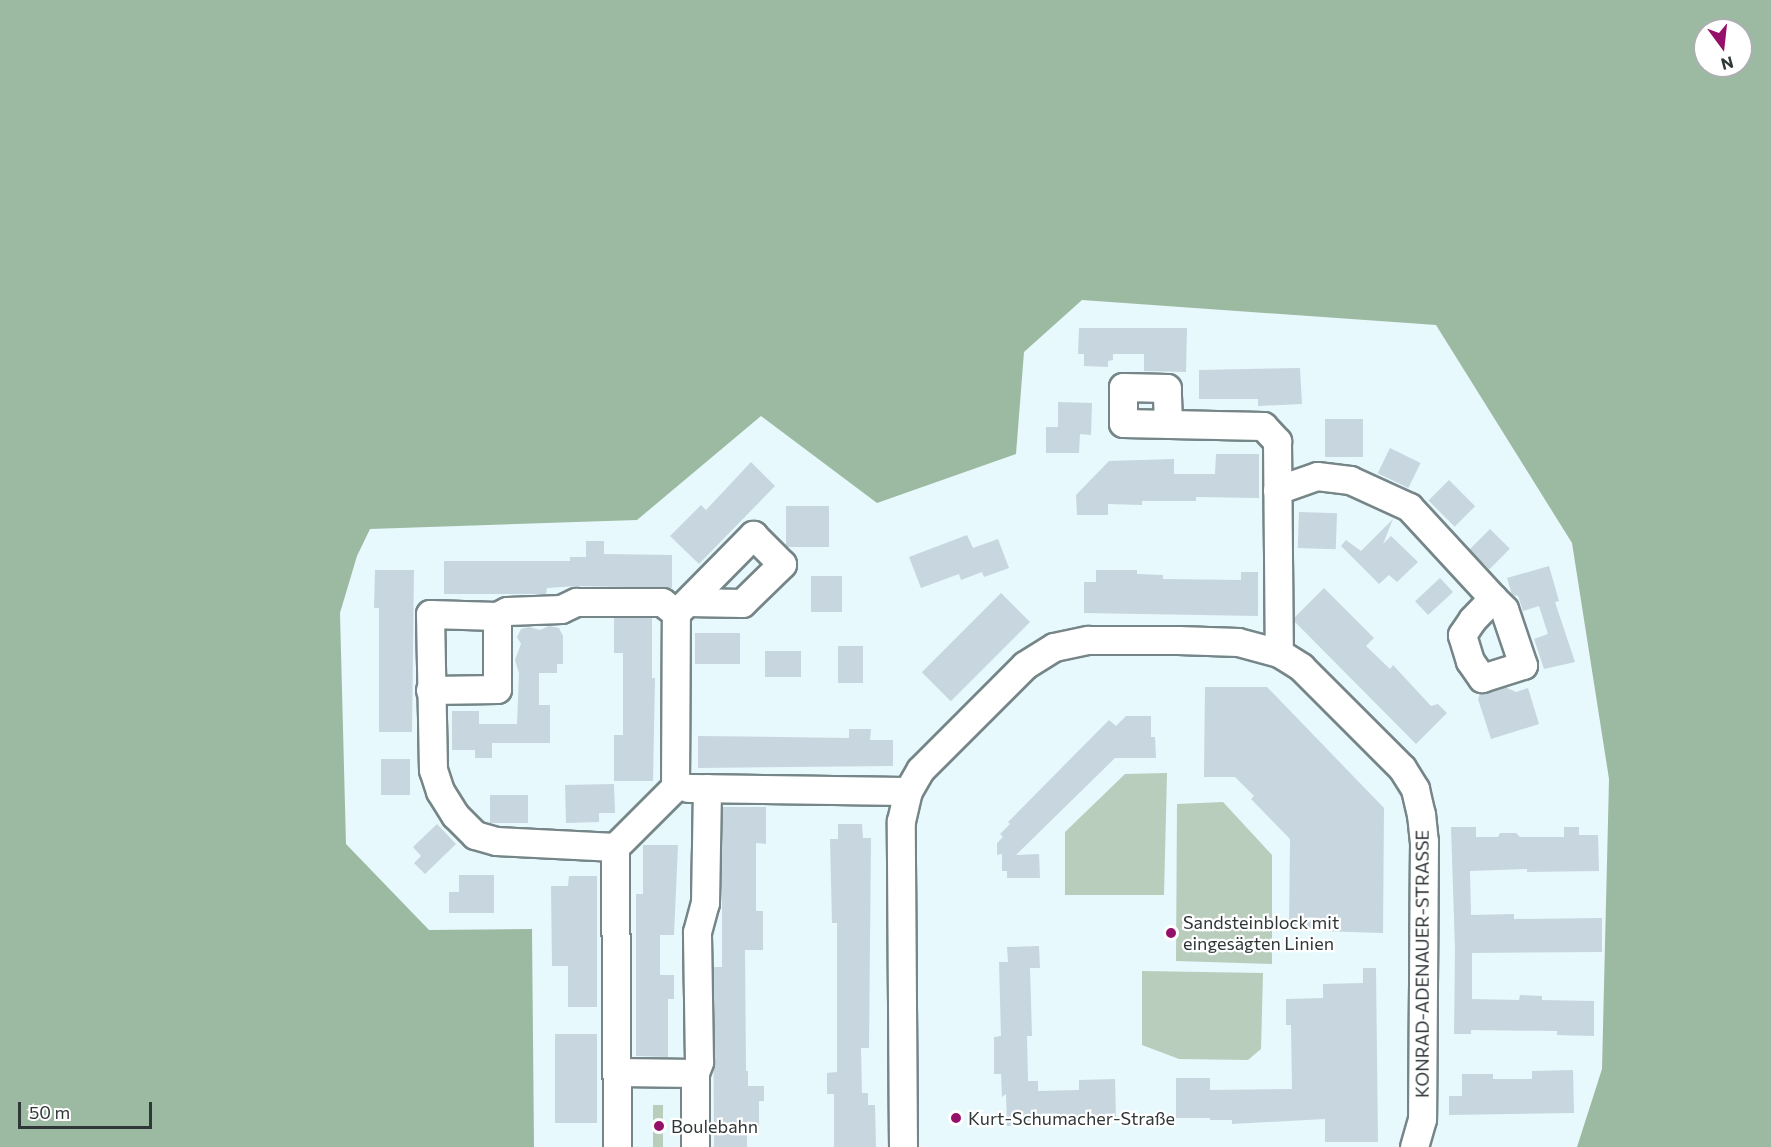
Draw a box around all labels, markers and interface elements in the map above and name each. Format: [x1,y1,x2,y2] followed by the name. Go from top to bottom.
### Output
[1693,18,1753,78] north arrow
[1719,53,1736,75] text: N
[1411,830,1433,1098] street label: KONRAD-ADENAUER-STRASSE
[1183,912,1339,954] place label: Sandsteinblock mit eingesägten Linien
[1164,926,1178,940] marker: Sandsteinblock mit eingesägten Linien
[21,1090,154,1128] scale bar
[29,1101,70,1123] text: 50 m
[968,1107,1175,1129] place label: Kurt-Schumacher-Straße
[949,1111,963,1125] marker: Kurt-Schumacher-Straße
[671,1115,758,1137] place label: Boulebahn
[652,1119,666,1133] marker: Boulebahn

